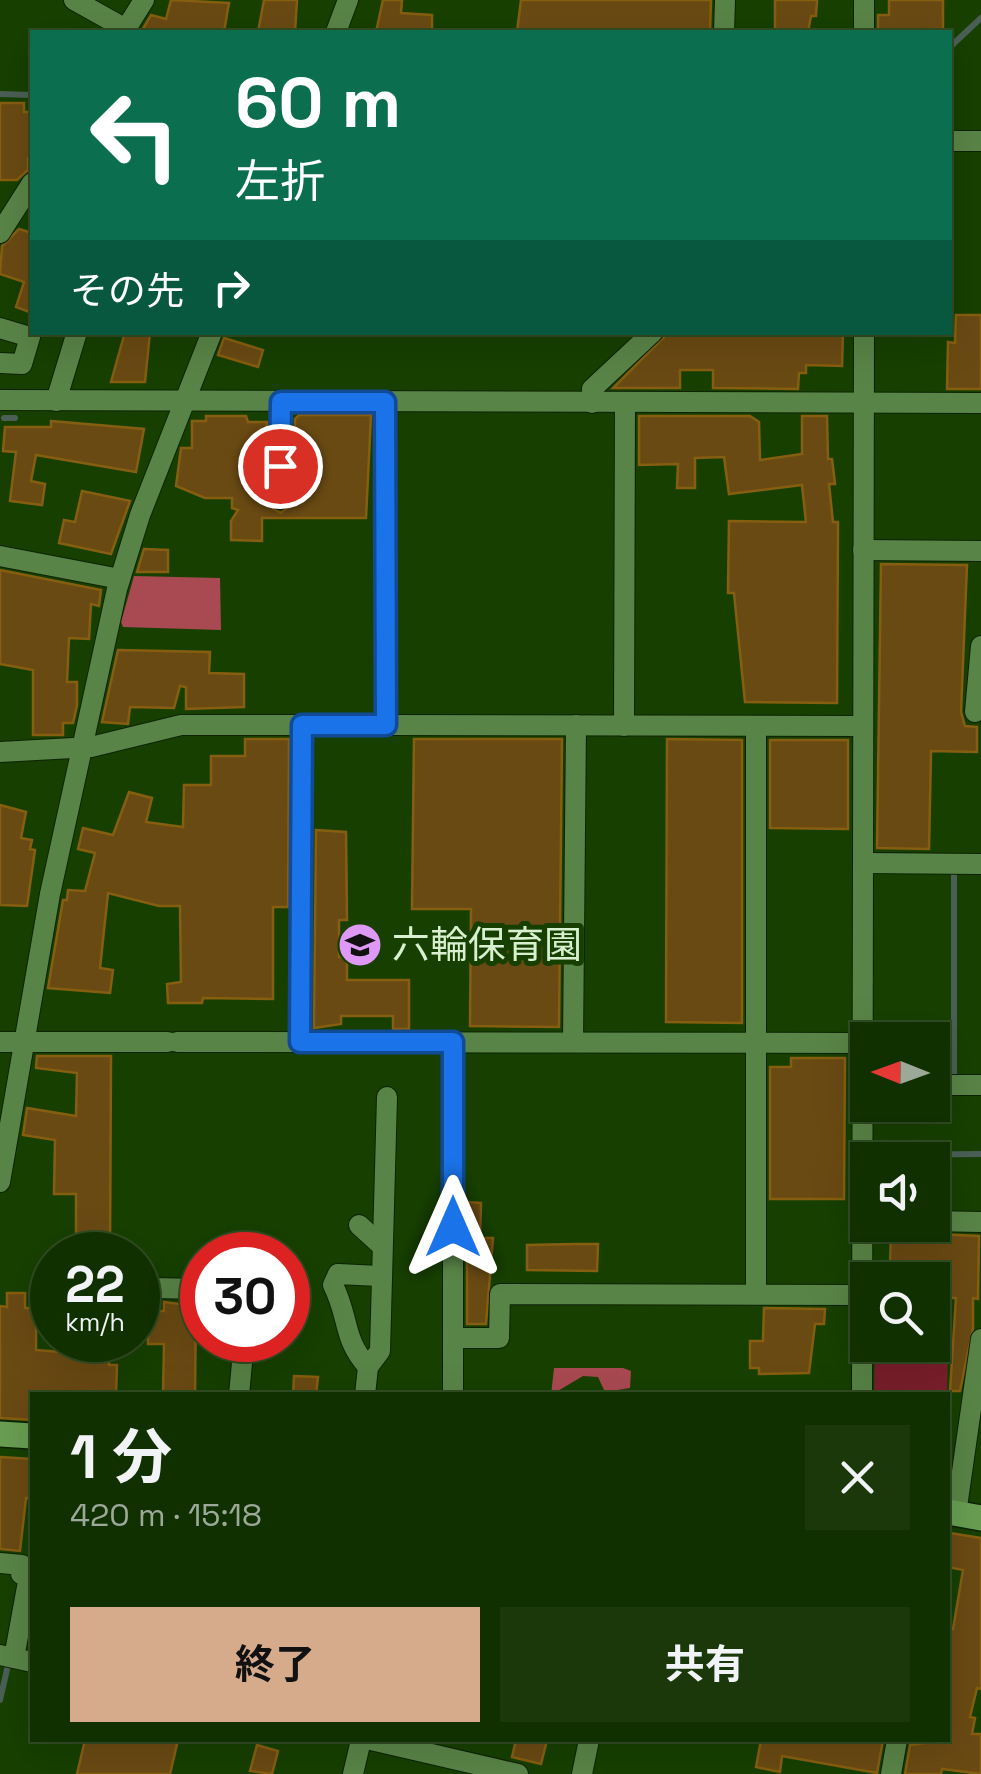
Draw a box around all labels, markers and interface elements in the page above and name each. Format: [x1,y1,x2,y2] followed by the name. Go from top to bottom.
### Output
[235,58,401,147] text: 60 m
[70,70,200,200] icon: left
[235,153,325,210] text: 左折
[204,260,259,315] icon: right
[70,267,184,315] text: その先
[238,424,323,509] pin
[253,439,308,494] icon: arrive
[392,921,582,969] place label: 六輪保育園
[337,922,383,968] school or university icon: 六輪保育園
[850,1022,950,1122] north arrow
[850,1022,950,1362] map controls
[850,1142,950,1242] button: sound
[401,1175,505,1279] position arrow
[180,1232,310,1362] speed limit sign: 30
[65,1253,125,1317] text: 22
[850,1262,950,1362] button: search
[65,1306,125,1338] text: km/h
[70,1419,172,1496] text: 1 分
[805,1425,910,1530] button: close
[70,1495,262,1535] text: 420 m · 15:18
[70,1607,480,1722] button: 終了
[500,1607,910,1722] button: 共有

